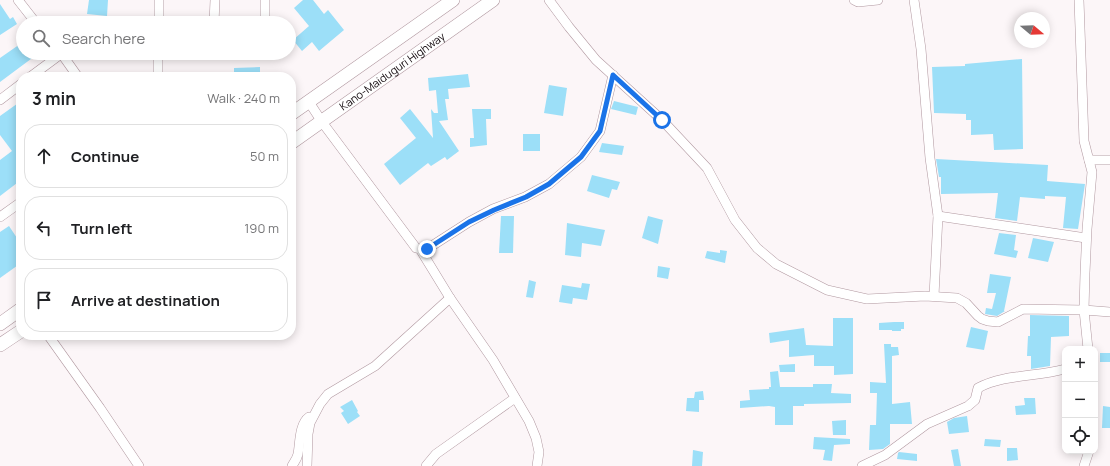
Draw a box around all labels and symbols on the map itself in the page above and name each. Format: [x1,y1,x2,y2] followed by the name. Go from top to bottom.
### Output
[1014,12,1050,48] north arrow
[336,28,448,113] street label: Kano-Maiduguri Highway
[653,111,671,129] route start
[418,240,436,258] route end

